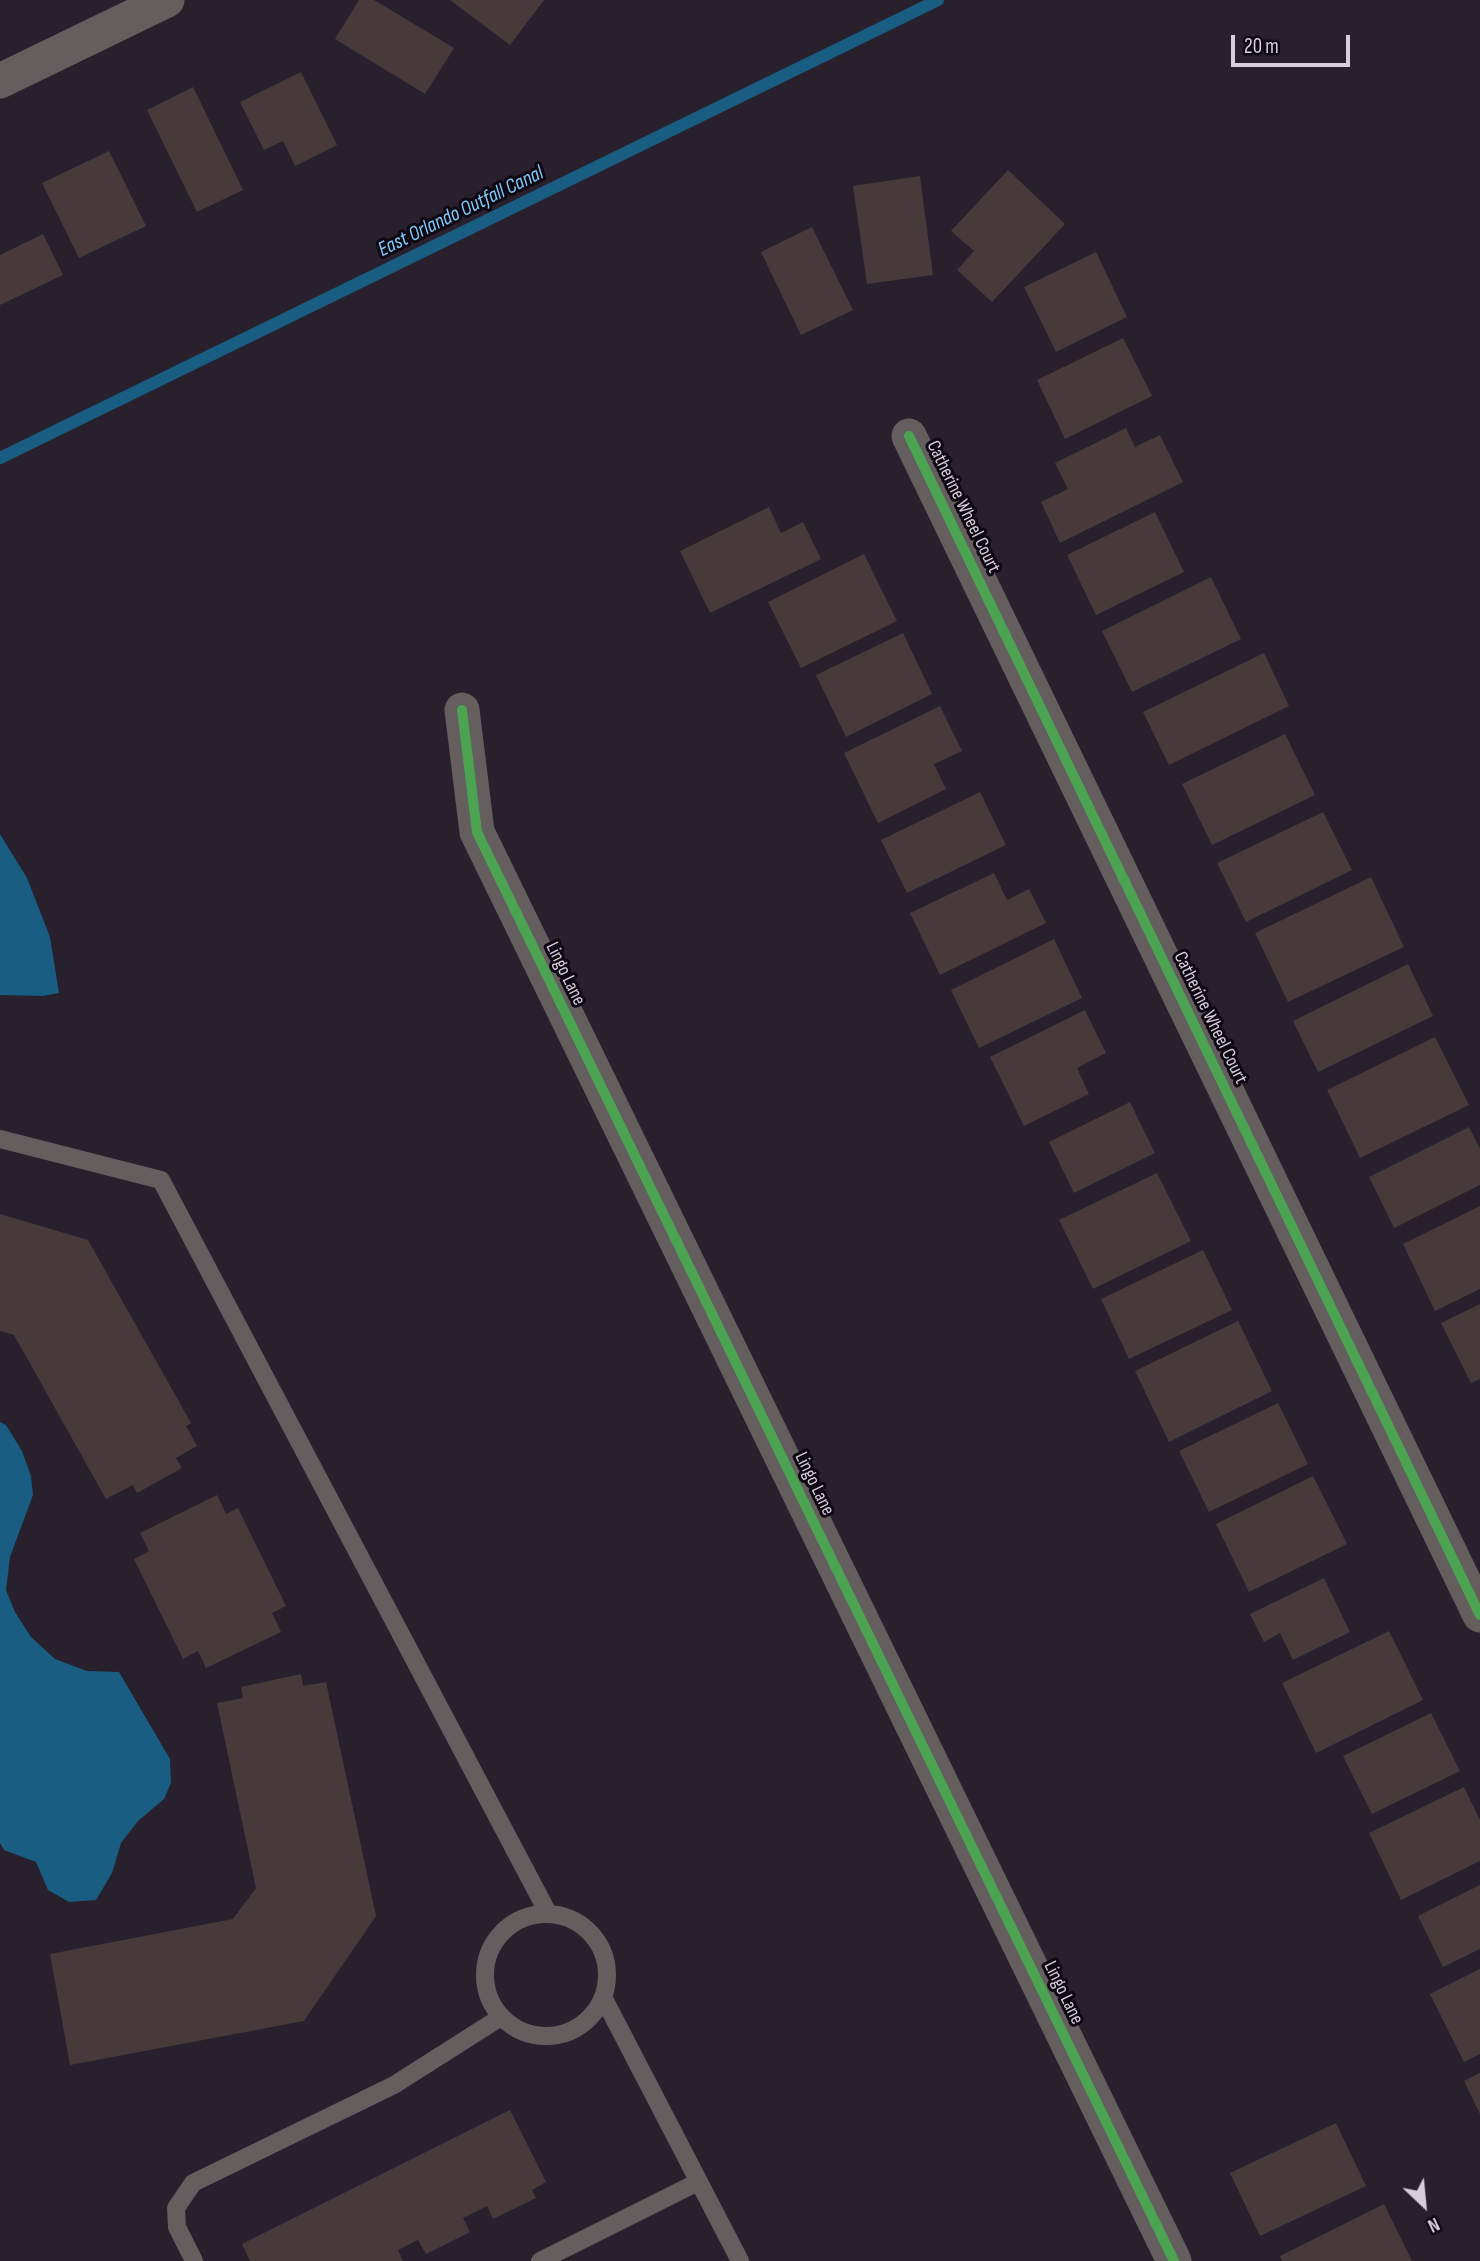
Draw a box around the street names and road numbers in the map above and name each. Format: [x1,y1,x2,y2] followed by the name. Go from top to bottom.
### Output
[921,437,1005,577] street label: Catherine Wheel Court
[540,939,590,1009] street label: Lingo Lane
[1168,948,1252,1088] street label: Catherine Wheel Court
[789,1449,839,1519] street label: Lingo Lane
[1038,1958,1088,2028] street label: Lingo Lane

